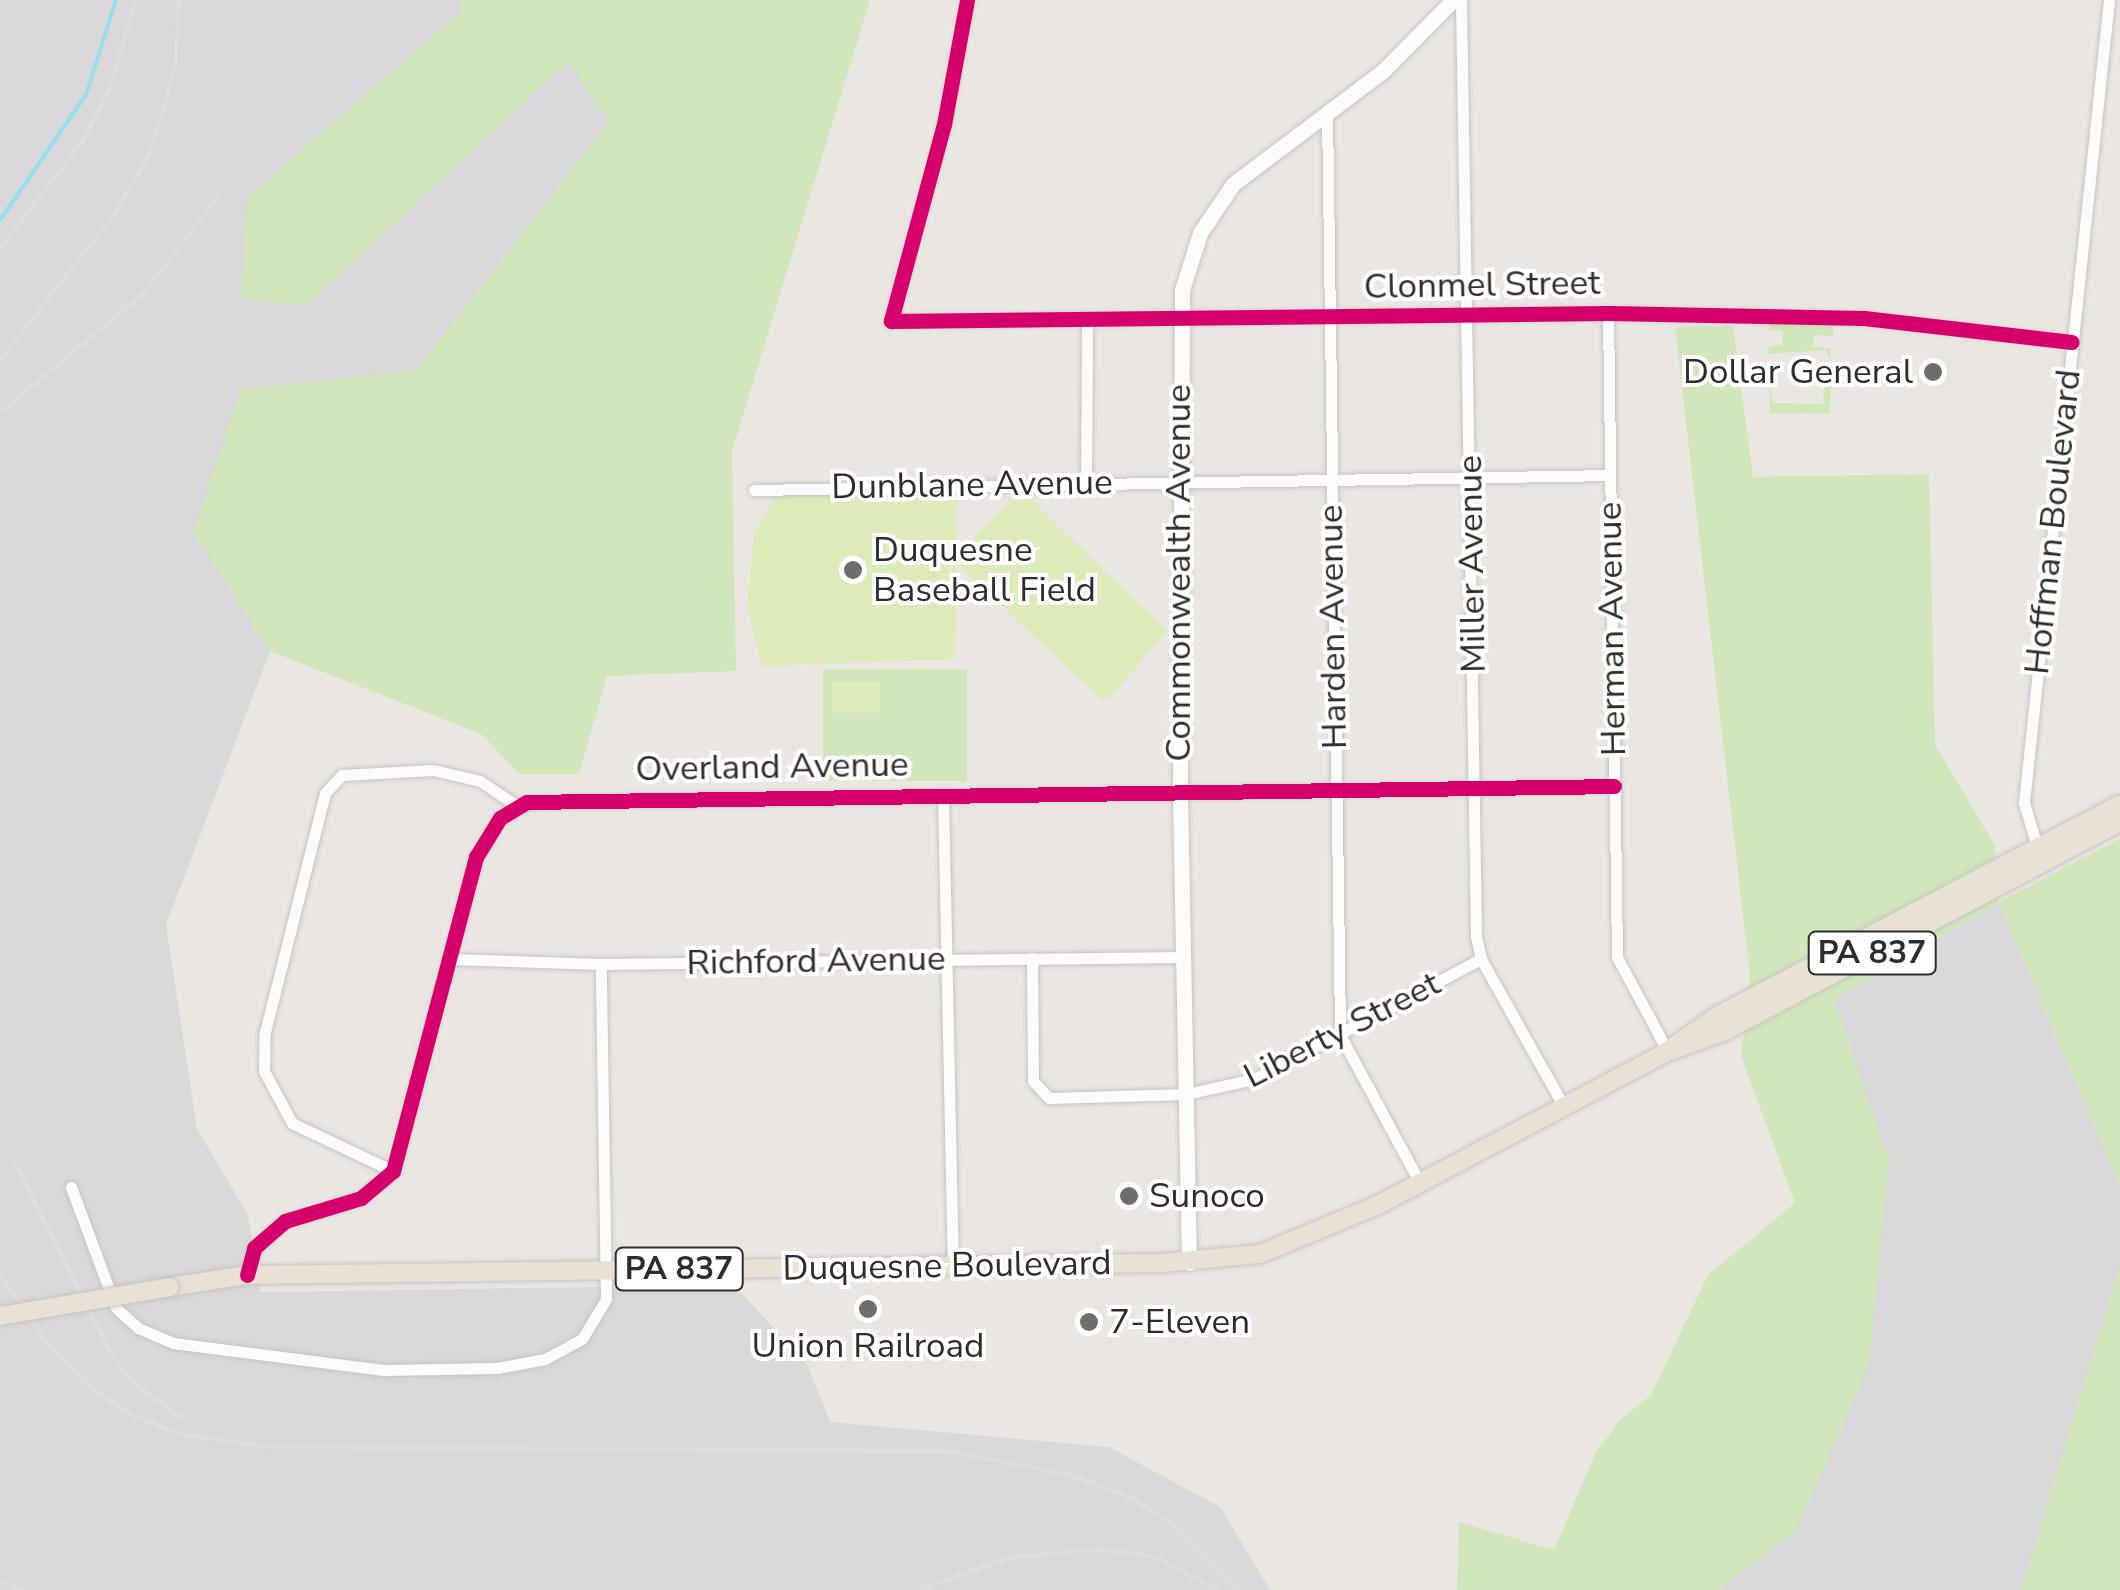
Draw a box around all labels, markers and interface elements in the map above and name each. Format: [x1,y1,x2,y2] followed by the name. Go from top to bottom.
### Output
[1363,262,1601,308] street label: Clonmel Street
[1683,351,1913,393] place label: Dollar General
[1922,361,1944,383] marker: Dollar General
[2016,367,2090,677] street label: Hoffman Boulevard
[1158,384,1200,762] street label: Commonwealth Avenue
[1449,455,1495,673] street label: Miller Avenue
[831,462,1113,508] street label: Dunblane Avenue
[1589,502,1635,756] street label: Herman Avenue
[1310,504,1356,750] street label: Harden Avenue
[873,529,1096,611] place label: Duquesne Baseball Field
[842,559,864,581] marker: Duquesne Baseball Field
[635,744,909,790] street label: Overland Avenue
[1807,926,1937,980] road number: PA 837
[686,938,946,984] street label: Richford Avenue
[1237,963,1447,1097] street label: Liberty Street
[1149,1175,1265,1217] place label: Sunoco
[1118,1185,1140,1207] marker: Sunoco
[614,1242,744,1296] road number: PA 837
[782,1242,1112,1290] street label: Duquesne Boulevard
[857,1298,879,1320] marker: Union Railroad
[1109,1301,1250,1343] place label: 7-Eleven
[1078,1311,1100,1333] marker: 7-Eleven
[752,1325,984,1367] place label: Union Railroad

